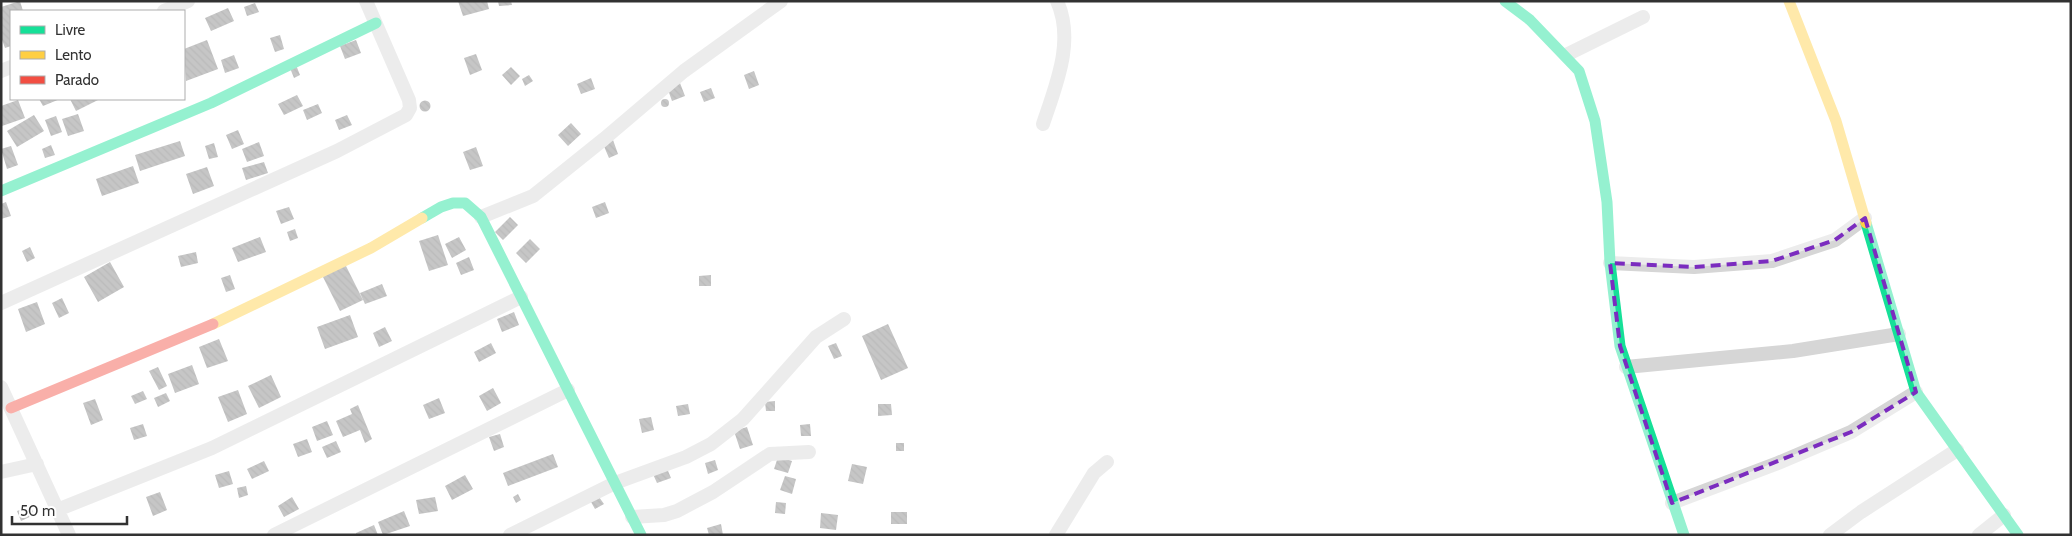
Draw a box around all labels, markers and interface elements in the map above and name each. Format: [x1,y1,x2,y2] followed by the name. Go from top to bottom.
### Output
[10,10,185,100] legend
[55,21,86,39] text: Livre
[55,46,92,64] text: Lento
[55,71,99,89] text: Parado
[12,494,128,526] scale bar
[20,502,55,520] text: 50 m

